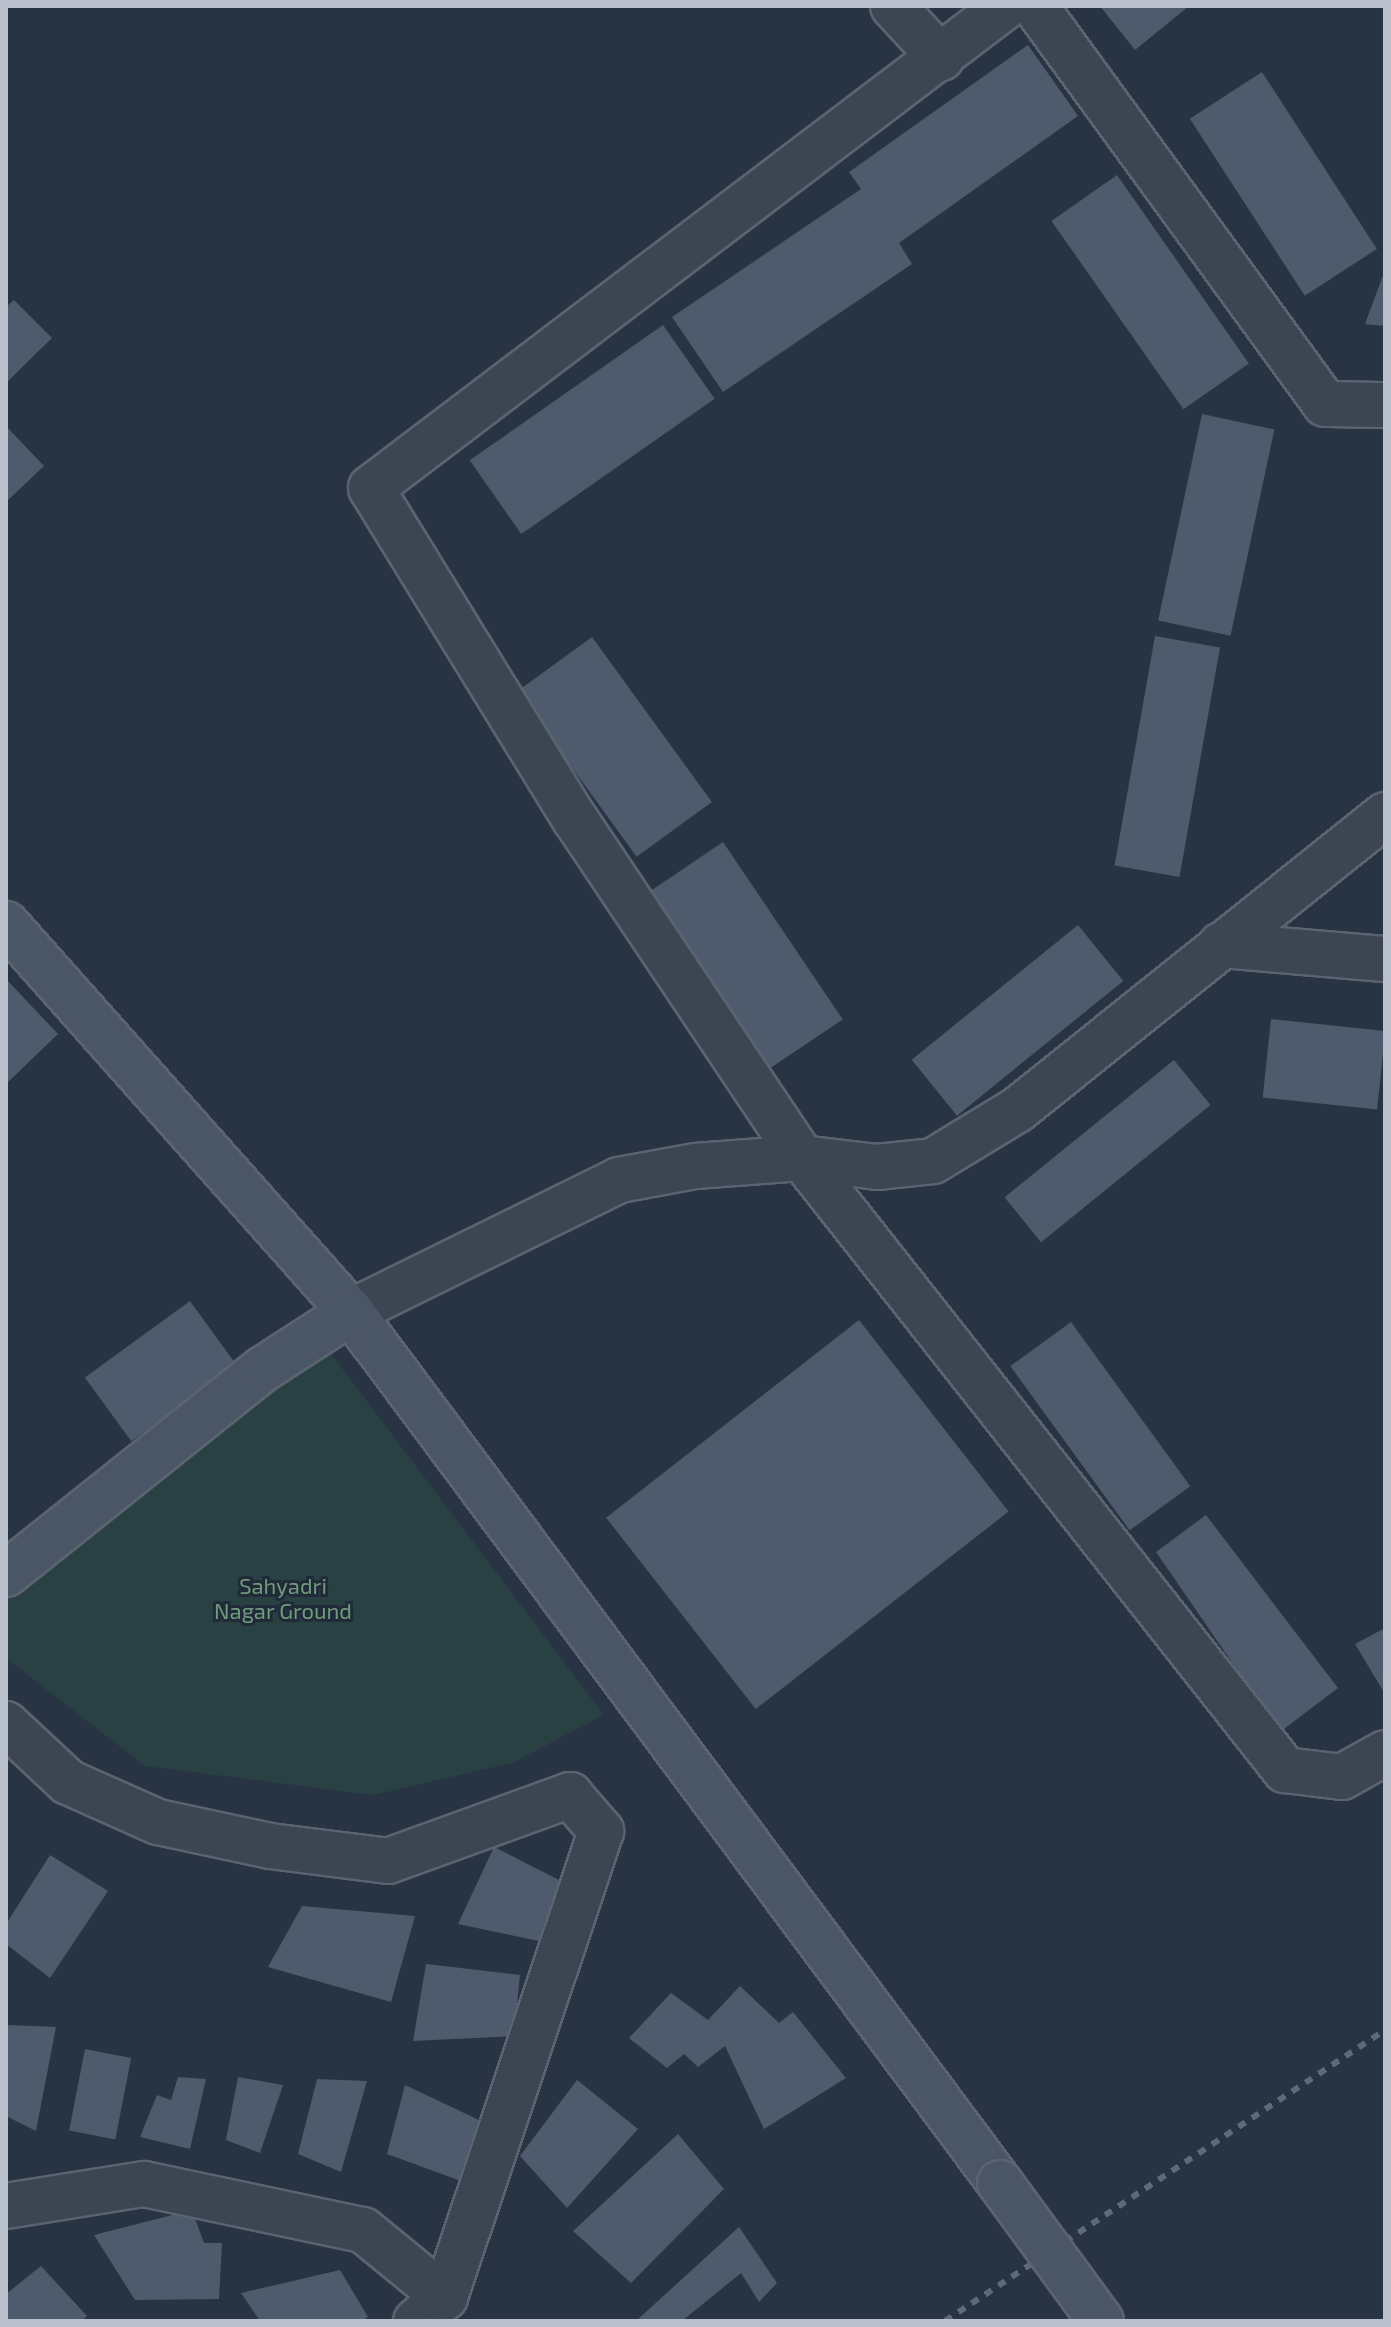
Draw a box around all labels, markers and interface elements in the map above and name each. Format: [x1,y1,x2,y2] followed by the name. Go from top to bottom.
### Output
[214,1572,352,1624] park label: Sahyadri Nagar Ground

